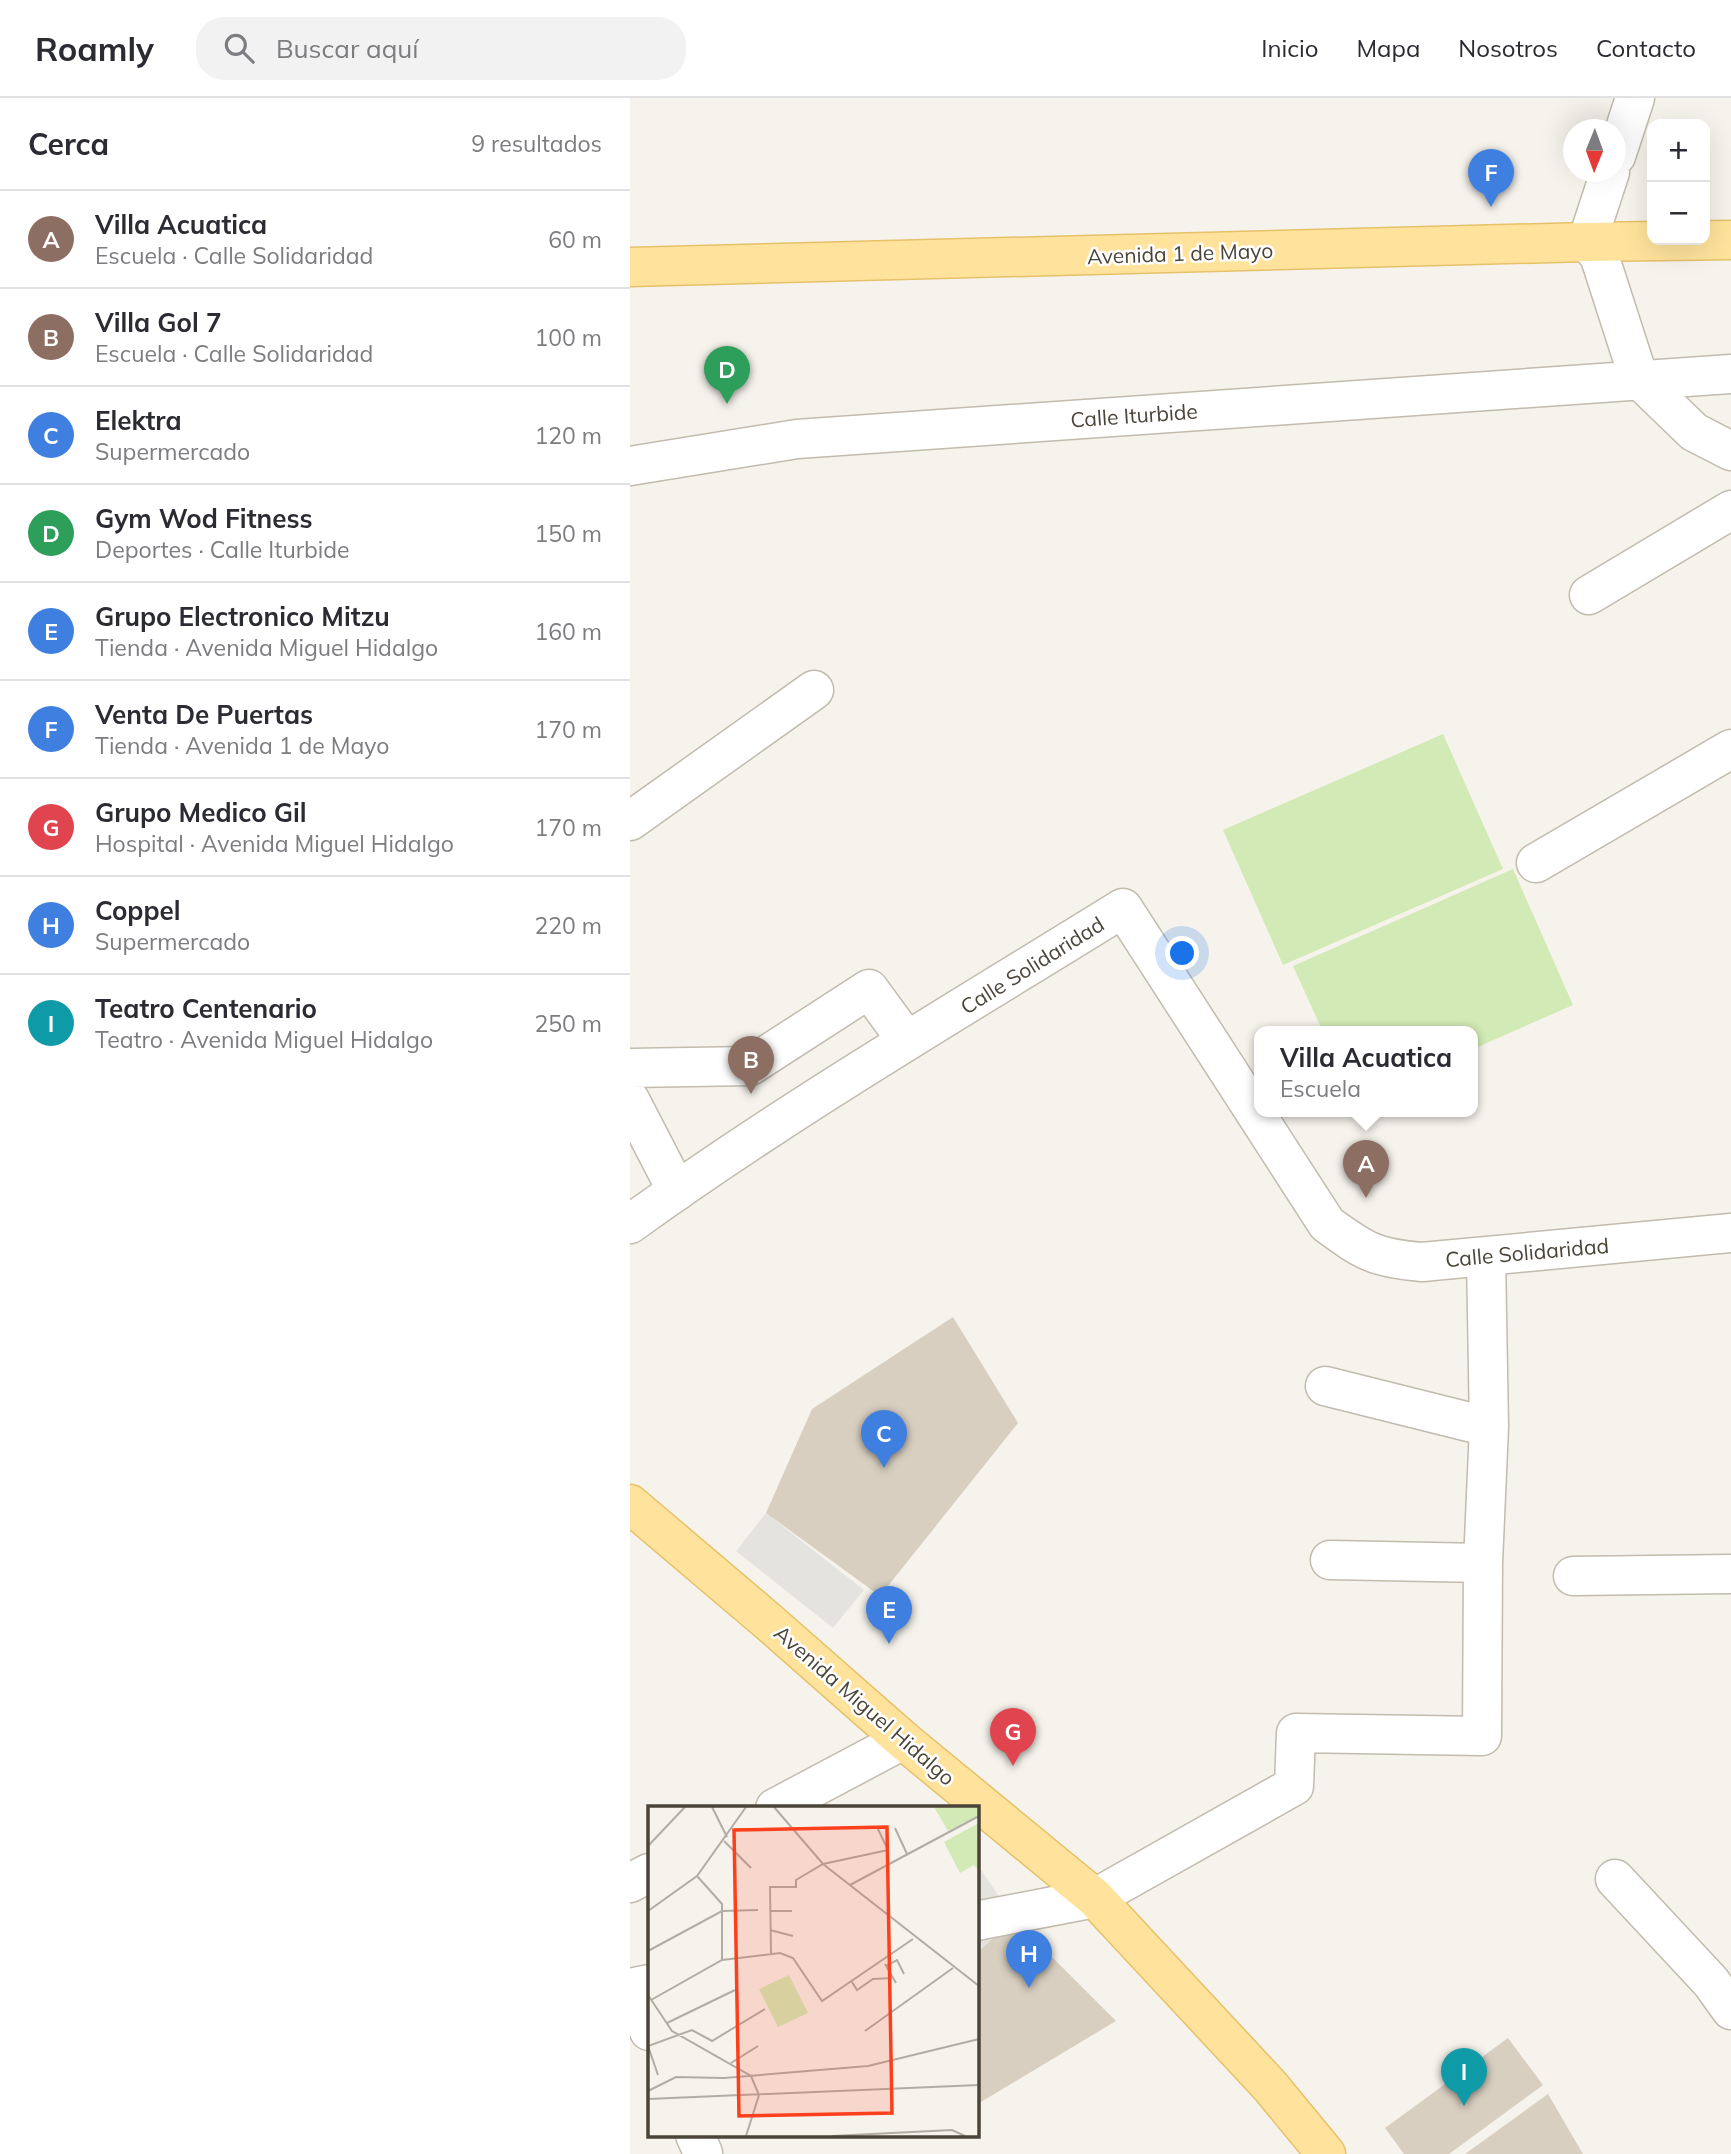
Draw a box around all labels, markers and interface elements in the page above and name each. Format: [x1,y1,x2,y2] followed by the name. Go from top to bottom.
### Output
[196,17,686,80] search box
[35,28,154,69] text: Roamly
[220,29,258,67] icon: search
[276,32,419,65] text: Buscar aquí
[1261,33,1318,63] text: Inicio
[1356,33,1420,63] text: Mapa
[1458,33,1558,63] text: Nosotros
[1596,33,1696,63] text: Contacto
[1563,119,1626,182] north arrow
[1647,119,1710,245] map controls
[1647,119,1710,182] button: +
[28,125,109,163] text: Cerca
[471,129,602,158] text: 9 resultados
[1468,149,1514,207] pin: F
[1647,182,1710,245] button: −
[95,208,267,241] text: Villa Acuatica
[42,225,60,254] text: A
[548,225,602,254] text: 60 m
[1086,237,1274,269] street label: Avenida 1 de Mayo
[95,241,373,270] text: Escuela · Calle Solidaridad
[95,306,222,339] text: Villa Gol 7
[43,323,59,352] text: B
[534,323,602,352] text: 100 m
[95,339,373,368] text: Escuela · Calle Solidaridad
[704,346,750,404] pin: D
[1069,398,1199,432] street label: Calle Iturbide
[95,404,182,437] text: Elektra
[43,421,59,450] text: C
[534,421,602,450] text: 120 m
[95,437,250,466] text: Supermercado
[95,502,313,535] text: Gym Wod Fitness
[42,519,60,548] text: D
[534,519,602,548] text: 150 m
[95,535,350,564] text: Deportes · Calle Iturbide
[95,600,390,633] text: Grupo Electronico Mitzu
[44,617,58,646] text: E
[534,617,602,646] text: 160 m
[95,633,438,662] text: Tienda · Avenida Miguel Hidalgo
[95,698,313,731] text: Venta De Puertas
[44,715,58,744] text: F
[534,715,602,744] text: 170 m
[95,731,389,760] text: Tienda · Avenida 1 de Mayo
[95,796,307,829] text: Grupo Medico Gil
[42,813,60,842] text: G
[534,813,602,842] text: 170 m
[95,829,454,858] text: Hospital · Avenida Miguel Hidalgo
[95,894,181,927] text: Coppel
[955,910,1109,1020] street label: Calle Solidaridad
[42,911,60,940] text: H
[534,911,602,940] text: 220 m
[95,927,250,956] text: Supermercado
[1165,936,1199,970] your location
[95,992,317,1025] text: Teatro Centenario
[48,1009,54,1038] text: I
[534,1009,602,1038] text: 250 m
[95,1025,433,1054] text: Teatro · Avenida Miguel Hidalgo
[1254,1026,1478,1117] popup
[728,1036,774,1094] pin: B
[1280,1041,1452,1074] text: Villa Acuatica
[1280,1074,1361,1103] text: Escuela
[1343,1140,1389,1198] pin: A
[1444,1232,1610,1272] street label: Calle Solidaridad
[861,1410,907,1468] pin: C
[866,1586,912,1644] pin: E
[769,1619,961,1791] street label: Avenida Miguel Hidalgo
[990,1708,1036,1766] pin: G
[648,1806,978,2136] inset map
[1006,1930,1052,1988] pin: H
[1441,2048,1487,2106] pin: I

